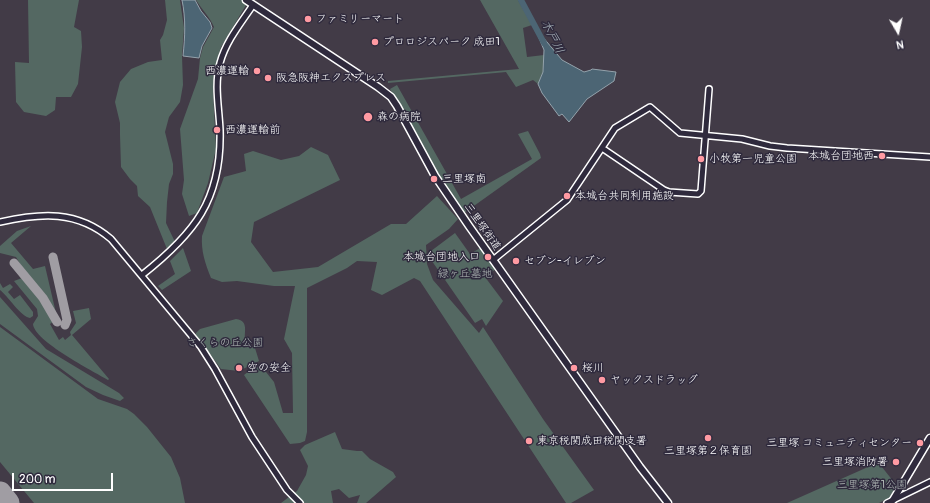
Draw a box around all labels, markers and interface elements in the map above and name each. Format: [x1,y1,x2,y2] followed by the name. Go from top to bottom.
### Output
[316,12,404,26] place label: ファミリーマート
[878,12,918,52] north arrow
[303,14,313,24] marker: ファミリーマート
[537,18,567,56] water label: 木戸川
[383,35,500,49] place label: プロロジスパーク 成田1
[370,37,380,47] marker: プロロジスパーク 成田1
[895,37,905,51] text: N
[205,64,249,78] place label: 西濃運輸
[252,66,262,76] marker: 西濃運輸
[276,71,386,85] place label: 阪急阪神エクスプレス
[263,73,273,83] marker: 阪急阪神エクスプレス
[377,110,421,124] place label: 森の病院
[362,111,374,123] marker: 森の病院
[225,123,280,137] place label: 西濃運輸前
[212,125,222,135] marker: 西濃運輸前
[808,149,874,163] place label: 本城台団地西
[877,151,887,161] marker: 本城台団地西
[709,152,797,166] place label: 小牧第一児童公園
[696,154,706,164] marker: 小牧第一児童公園
[442,172,486,186] place label: 三里塚南
[429,174,439,184] marker: 三里塚南
[575,189,674,203] place label: 本城台共同利用施設
[562,191,572,201] marker: 本城台共同利用施設
[461,201,503,253] street label: 三里塚街道
[403,250,480,264] place label: 本城台団地入口
[483,252,493,262] marker: 本城台団地入口
[524,254,606,268] place label: セブン-イレブン
[511,256,521,266] marker: セブン-イレブン
[438,267,492,281] park label: 緑ヶ丘墓地
[187,336,263,350] park label: さくらの丘公園
[247,361,291,375] place label: 空の安全
[582,361,604,375] place label: 桜川
[234,363,244,373] marker: 空の安全
[569,363,579,373] marker: 桜川
[610,373,698,387] place label: ヤックスドラッグ
[597,375,607,385] marker: ヤックスドラッグ
[703,433,713,443] marker: 三里塚第２保育園
[537,434,647,448] place label: 東京税関成田税関支署
[524,436,534,446] marker: 東京税関成田税関支署
[767,436,912,450] place label: 三里塚 コミュニティセンター
[915,438,925,448] marker: 三里塚 コミュニティセンター
[664,444,752,458] place label: 三里塚第２保育園
[822,455,888,469] place label: 三里塚消防署
[891,457,901,467] marker: 三里塚消防署
[14,465,115,491] scale bar
[19,472,55,487] text: 200 m
[837,478,907,492] park label: 三里塚第1公園

